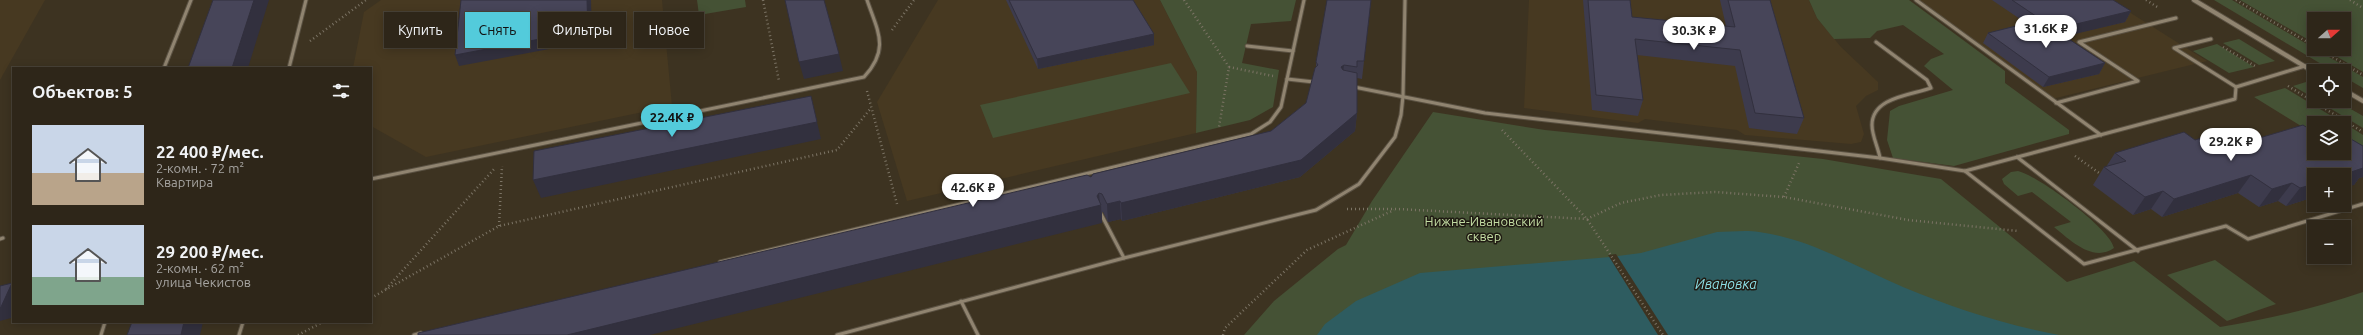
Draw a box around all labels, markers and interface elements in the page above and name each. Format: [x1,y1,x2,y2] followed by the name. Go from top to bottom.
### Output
[384,12,457,48] chip: Купить
[465,12,530,48] chip: Снять
[538,12,626,48] chip: Фильтры
[634,12,704,48] chip: Новое
[2307,12,2351,56] north arrow
[2307,12,2351,264] map controls
[2009,15,2083,49] pin: 31.6K ₽
[1657,17,1731,51] pin: 30.3K ₽
[2024,21,2068,35] text: 31.6K ₽
[1672,23,1716,37] text: 30.3K ₽
[2307,64,2351,108] button: locate
[330,80,352,102] icon: filters
[32,82,132,101] text: Объектов: 5
[635,104,709,138] pin: 22.4K ₽
[650,110,694,124] text: 22.4K ₽
[2307,116,2351,160] button: layers
[2194,128,2268,162] pin: 29.2K ₽
[2209,134,2253,148] text: 29.2K ₽
[64,141,112,189] icon: home
[156,142,264,161] text: 22 400 ₽/мес.
[156,161,244,175] text: 2-комн. · 72 m²
[2307,168,2351,212] button: +
[936,174,1010,208] pin: 42.6K ₽
[156,175,213,189] text: Квартира
[951,180,995,194] text: 42.6K ₽
[1425,214,1543,243] park label: Нижне-Ивановский сквер
[2307,220,2351,264] button: −
[64,241,112,289] icon: home
[156,242,264,261] text: 29 200 ₽/мес.
[156,261,244,275] text: 2-комн. · 62 m²
[156,275,251,289] text: улица Чекистов
[1695,276,1757,292] water label: Ивановка

